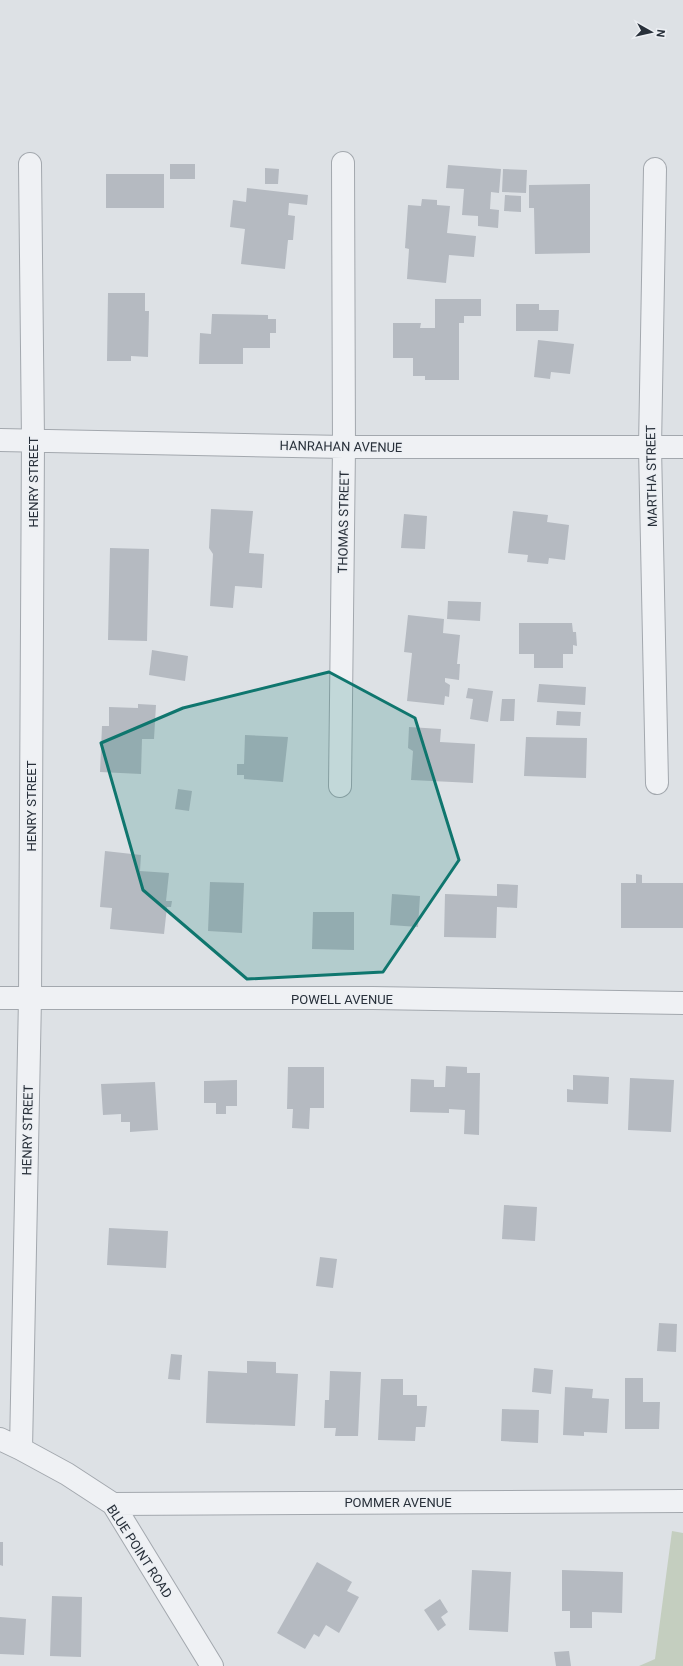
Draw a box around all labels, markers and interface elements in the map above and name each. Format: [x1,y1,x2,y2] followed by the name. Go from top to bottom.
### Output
[631,12,671,52] north arrow
[653,29,667,38] text: N
[643,424,660,527] street label: MARTHA STREET
[26,436,41,527] street label: HENRY STREET
[280,438,402,455] street label: HANRAHAN AVENUE
[335,470,352,574] street label: THOMAS STREET
[24,760,39,851] street label: HENRY STREET
[291,992,393,1007] street label: POWELL AVENUE
[19,1084,36,1176] street label: HENRY STREET
[344,1495,452,1510] street label: POMMER AVENUE
[104,1502,175,1601] street label: BLUE POINT ROAD

